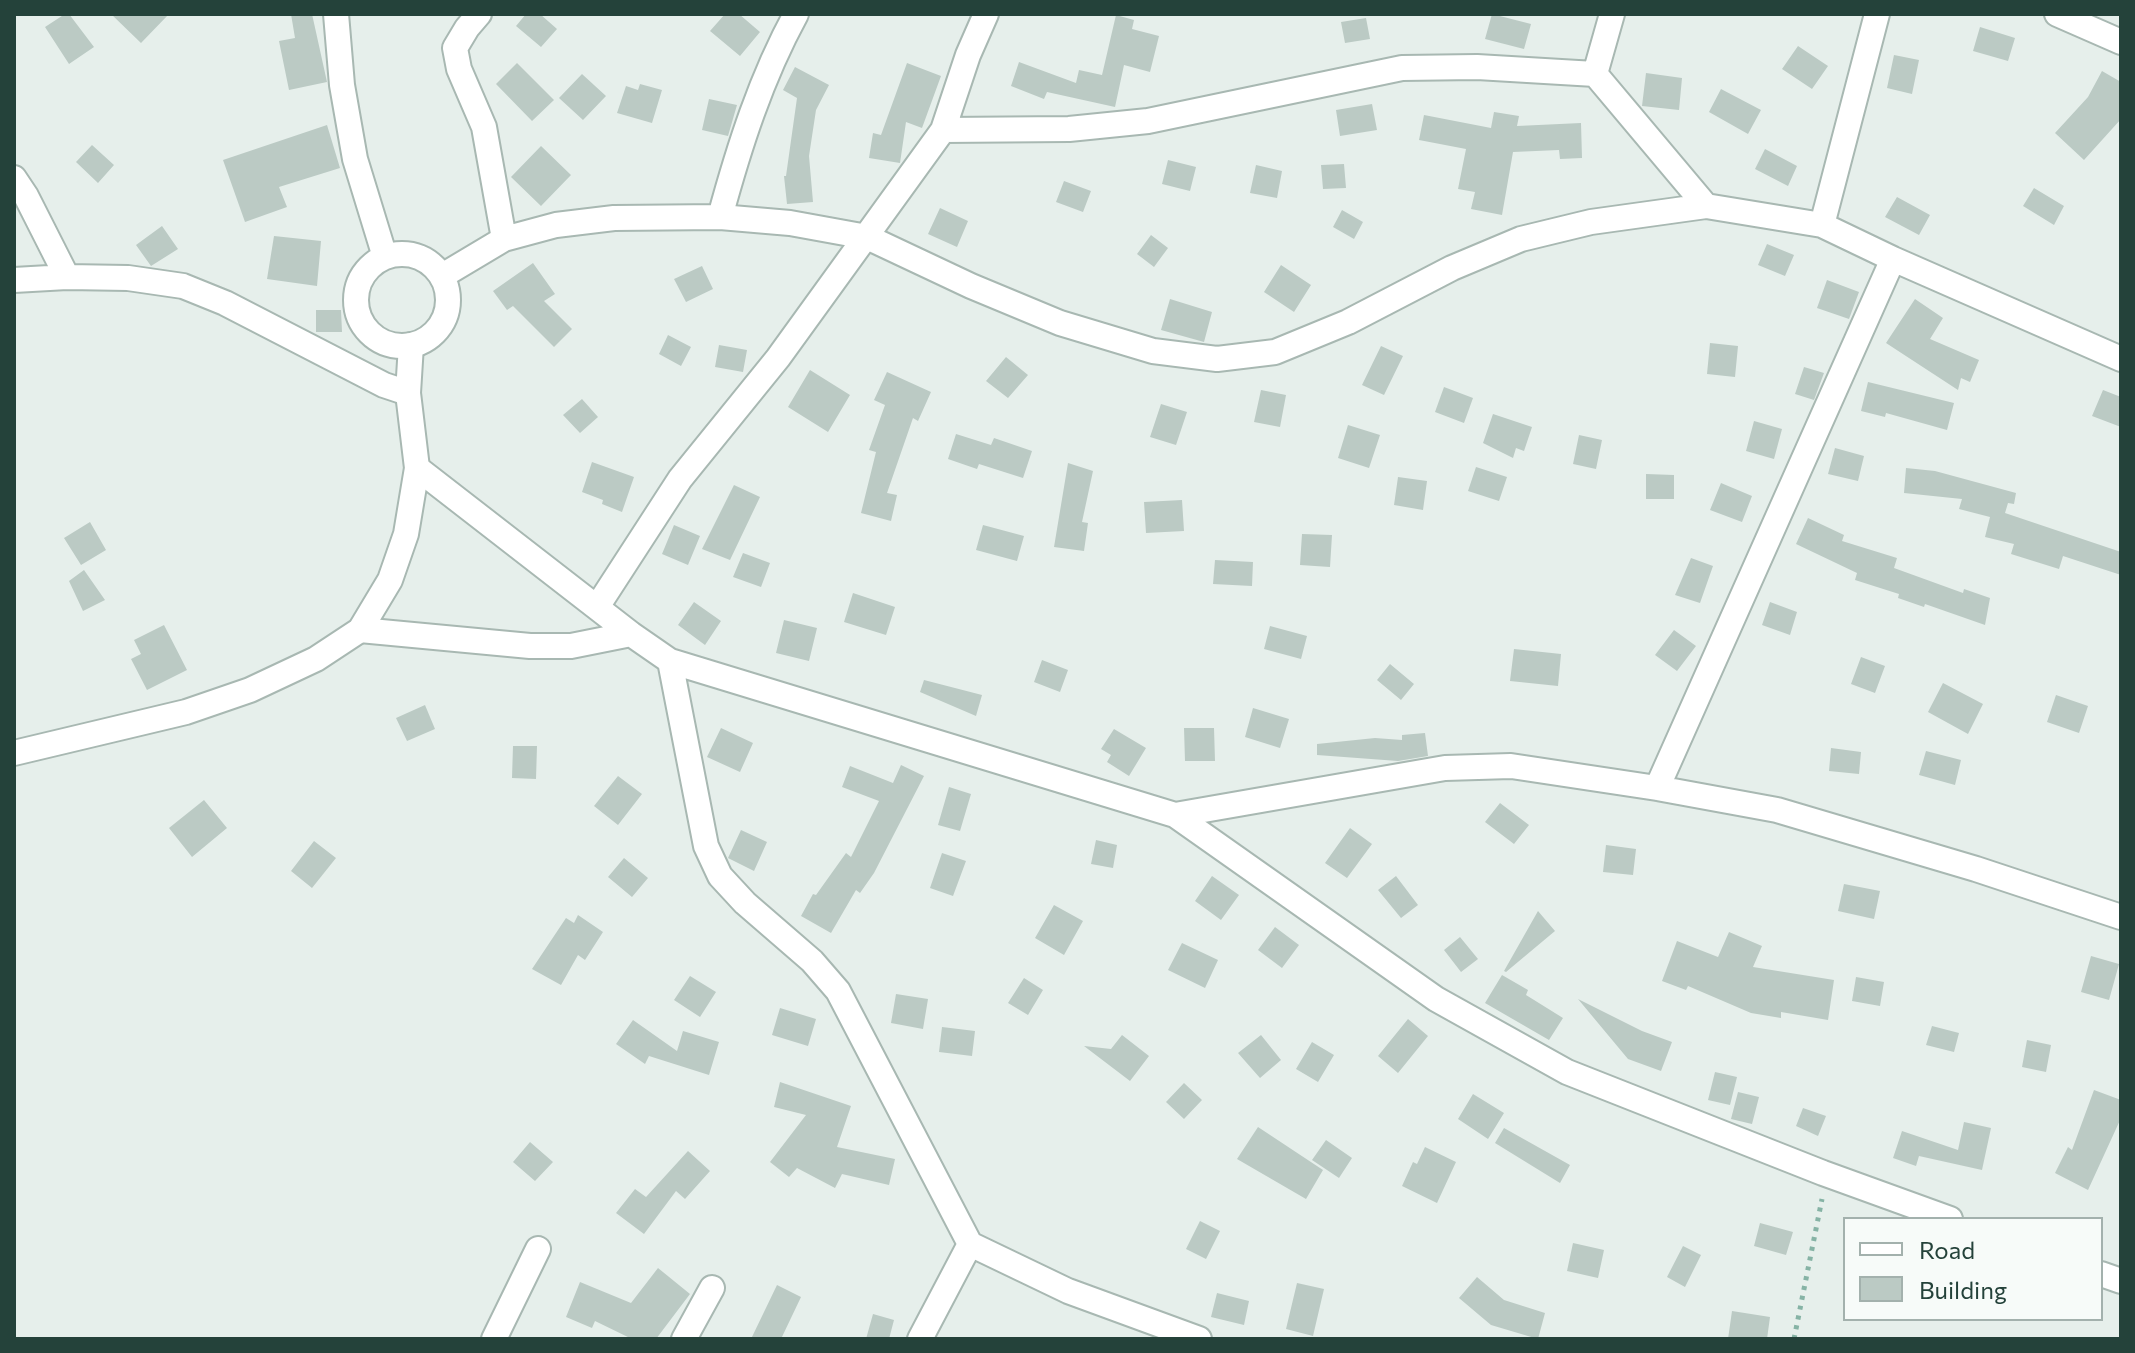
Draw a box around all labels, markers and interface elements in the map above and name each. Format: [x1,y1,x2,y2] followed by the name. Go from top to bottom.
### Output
[1843,1217,2103,1321] legend
[1919,1235,1975,1264] text: Road
[1919,1275,2007,1304] text: Building

